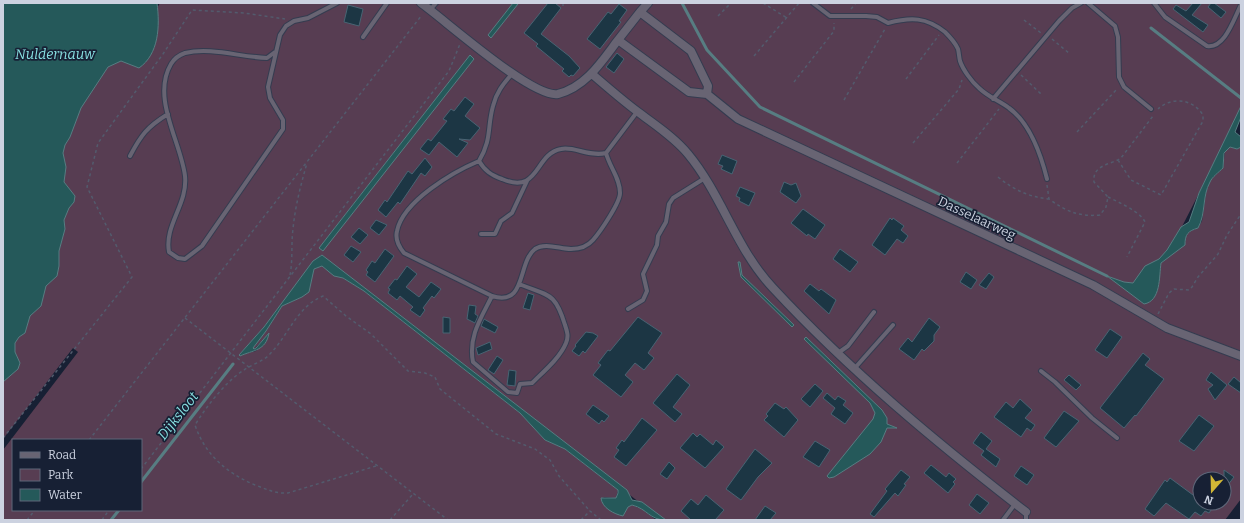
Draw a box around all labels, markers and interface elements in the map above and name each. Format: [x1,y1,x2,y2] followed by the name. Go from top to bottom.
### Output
[15,46,96,63] water label: Nuldernauw
[936,193,1018,243] street label: Dasselaarweg
[154,388,203,443] water label: Dijksloot
[12,439,142,511] legend
[48,448,76,462] text: Road
[48,468,74,482] text: Park
[1192,471,1232,511] north arrow
[48,488,83,502] text: Water
[1202,492,1215,507] text: N

